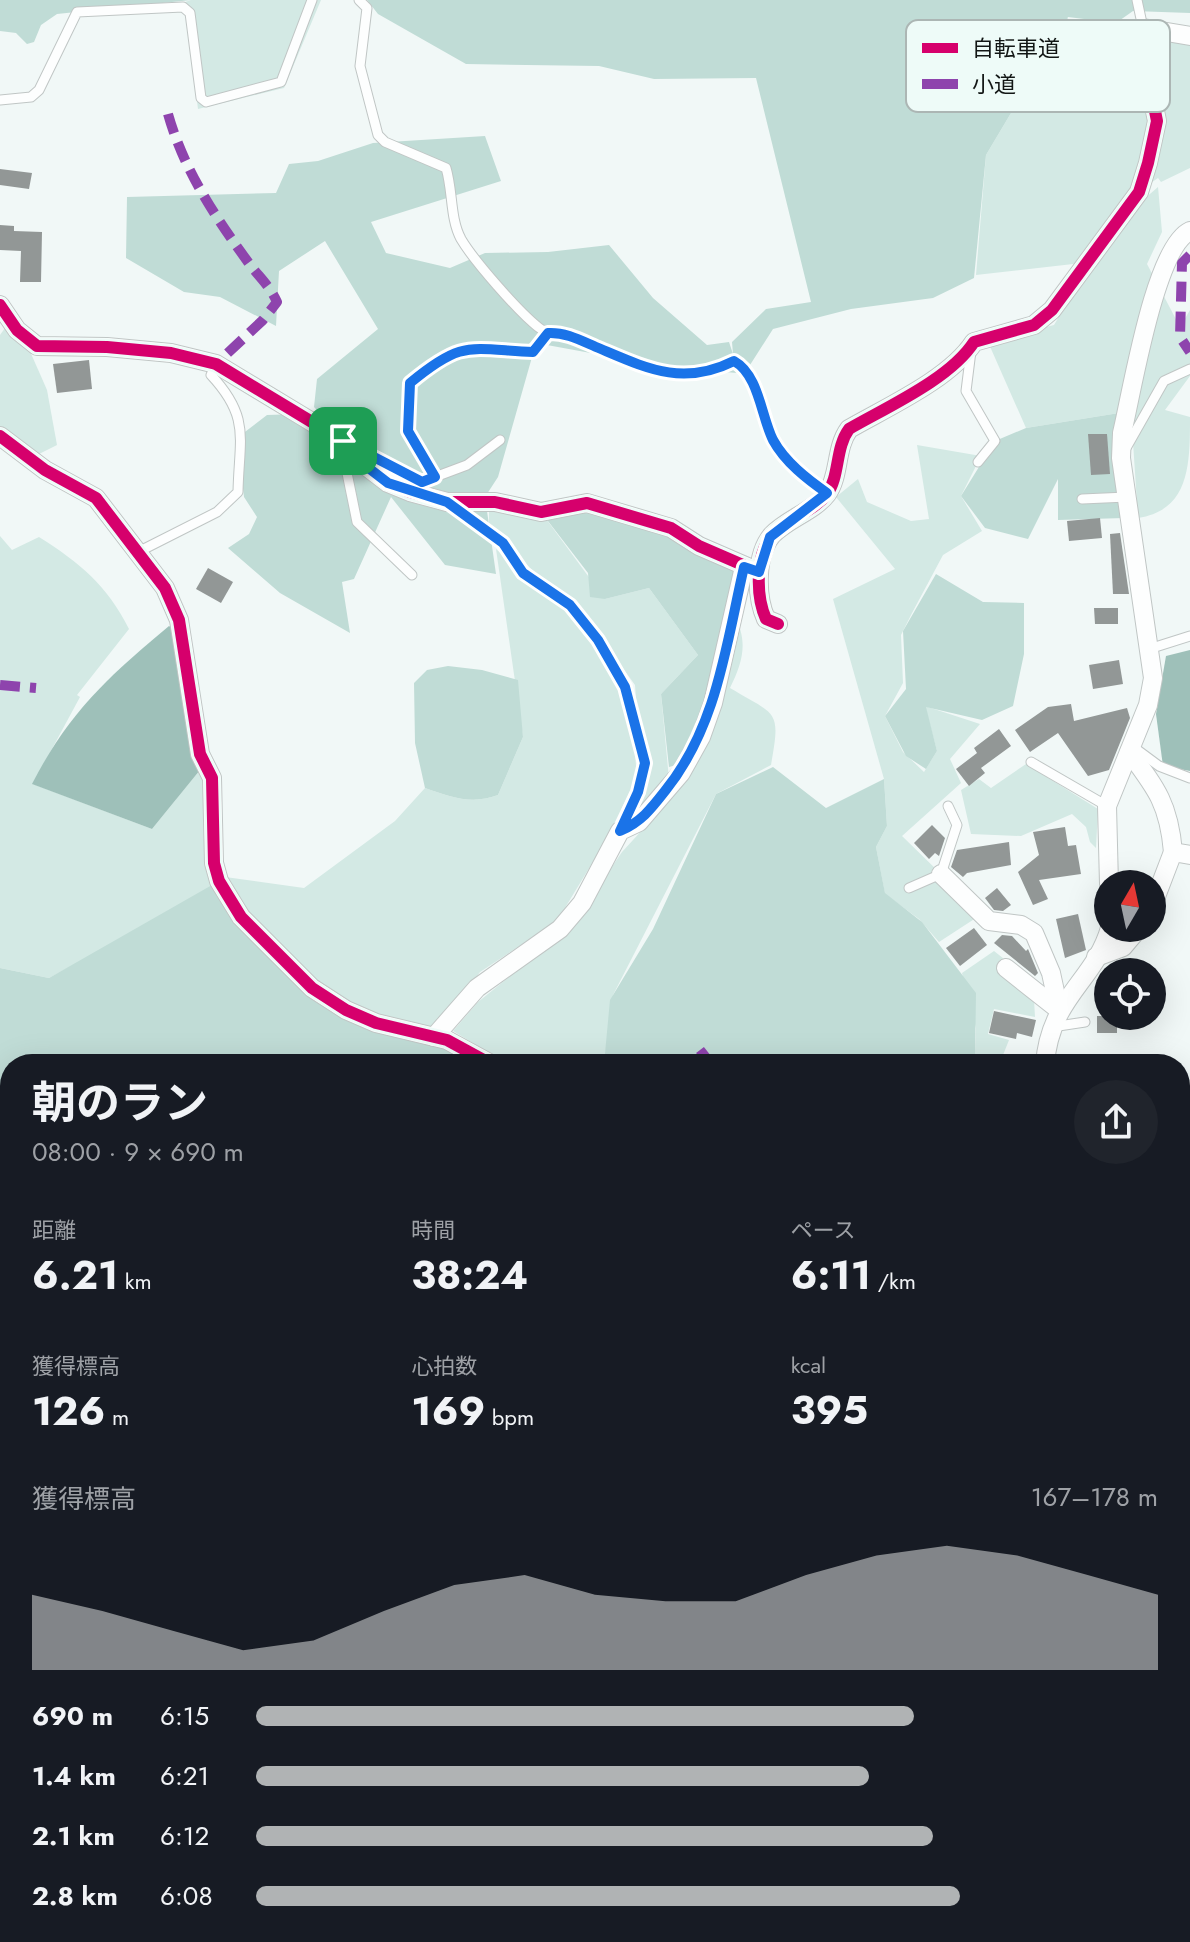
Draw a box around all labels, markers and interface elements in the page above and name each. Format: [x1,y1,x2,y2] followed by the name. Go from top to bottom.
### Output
[906,20,1170,112] legend
[972,32,1060,64] text: 自転車道
[972,68,1016,100] text: 小道
[309,407,377,475] pin
[321,419,365,463] icon: arrive
[1094,870,1166,942] north arrow
[1094,870,1166,1030] map controls
[1094,958,1166,1030] button: locate
[32,1071,208,1135] text: 朝のラン
[1074,1080,1158,1164] button: share
[32,1133,244,1171] text: 08:00 · 9 × 690 m
[32,1214,76,1246] text: 距離
[411,1214,455,1246] text: 時間
[791,1214,856,1246] text: ペース
[32,1246,118,1304] text: 6.21
[411,1246,528,1304] text: 38:24
[791,1246,871,1304] text: 6:11
[118,1265,152,1297] text: km
[871,1265,916,1297] text: /km
[791,1349,826,1381] text: kcal
[32,1350,120,1382] text: 獲得標高
[411,1350,477,1382] text: 心拍数
[791,1381,868,1439] text: 395
[32,1382,105,1440] text: 126
[411,1382,485,1440] text: 169
[105,1401,129,1433] text: m
[485,1401,534,1433] text: bpm
[1031,1478,1158,1516] text: 167–178 m
[32,1480,136,1518] text: 獲得標高
[32,1697,113,1735] text: 690 m
[160,1697,209,1735] text: 6:15
[32,1757,116,1795] text: 1.4 km
[160,1757,209,1795] text: 6:21
[32,1817,115,1855] text: 2.1 km
[160,1817,209,1855] text: 6:12
[32,1877,118,1915] text: 2.8 km
[160,1877,213,1915] text: 6:08

